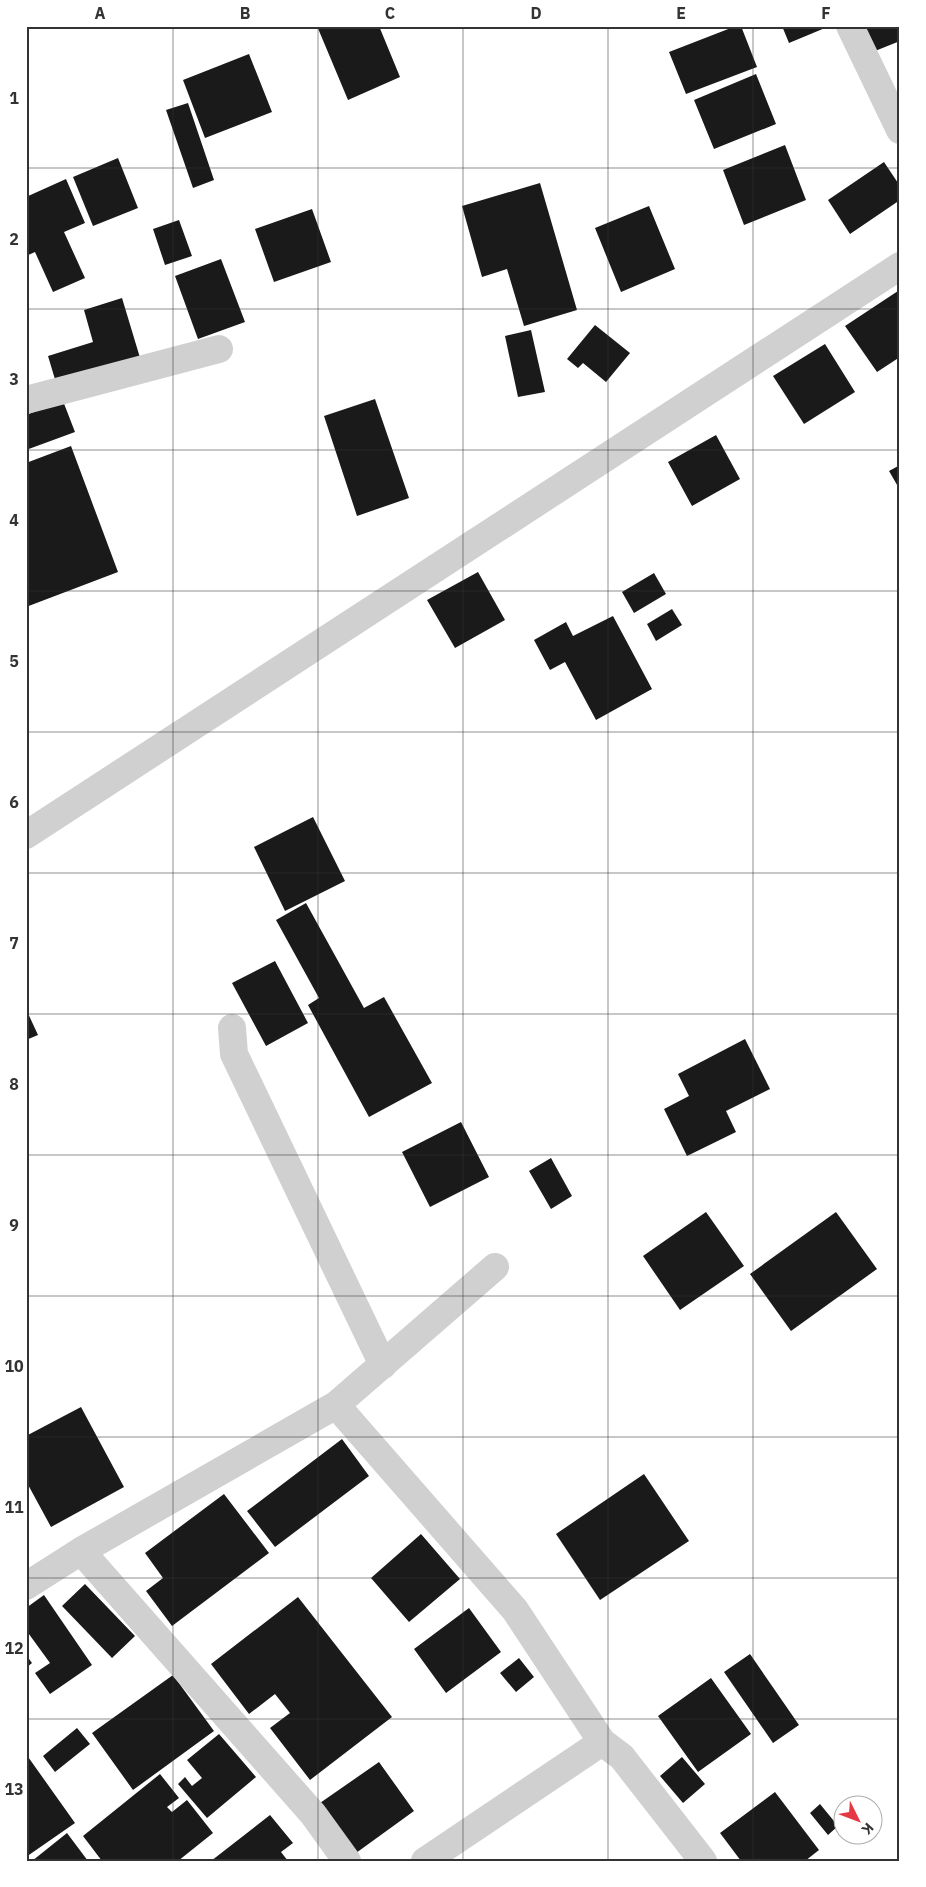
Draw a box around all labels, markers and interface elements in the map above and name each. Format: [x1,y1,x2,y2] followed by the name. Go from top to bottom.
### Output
[95,3,106,23] text: A
[240,3,251,23] text: B
[385,3,395,23] text: C
[530,3,542,23] text: D
[676,3,686,23] text: E
[821,3,831,23] text: F
[9,88,19,108] text: 1
[9,229,19,249] text: 2
[9,369,19,389] text: 3
[9,510,19,530] text: 4
[9,651,19,671] text: 5
[9,792,19,812] text: 6
[9,933,19,953] text: 7
[9,1074,19,1094] text: 8
[9,1215,19,1235] text: 9
[4,1356,24,1376] text: 10
[4,1497,24,1517] text: 11
[4,1638,24,1658] text: 12
[4,1779,24,1799] text: 13
[834,1794,884,1844] north arrow
[858,1819,878,1839] text: K

